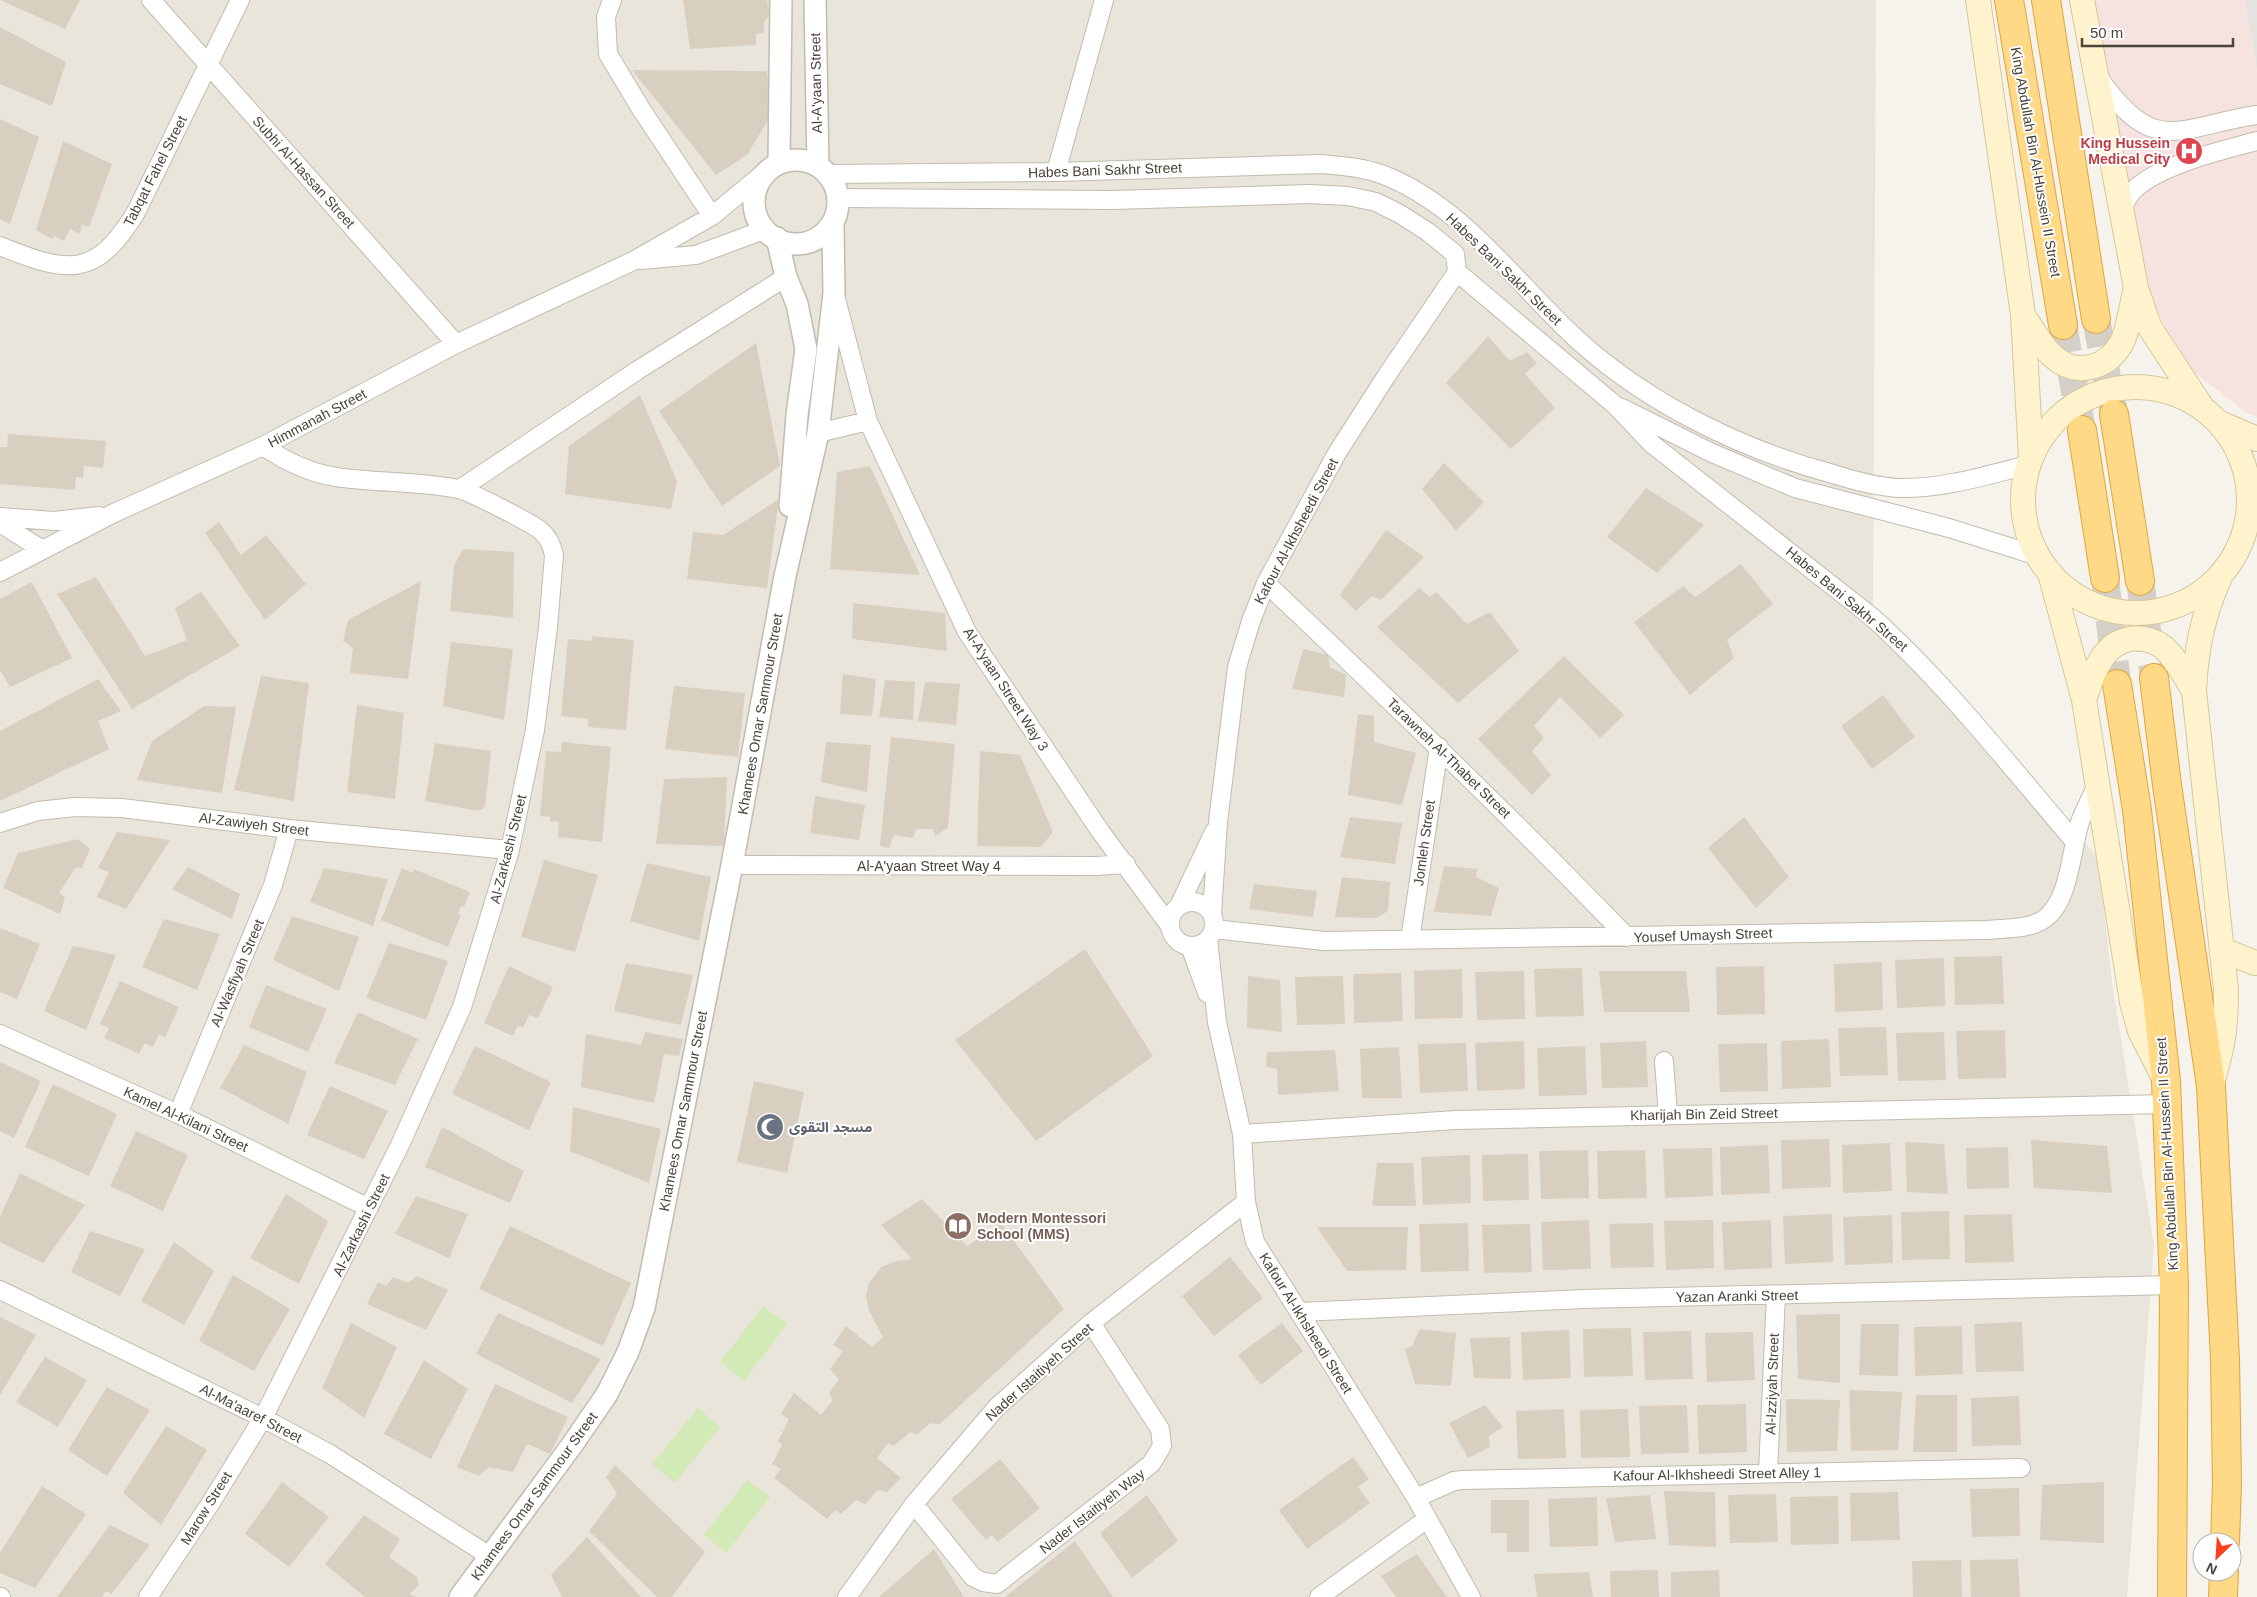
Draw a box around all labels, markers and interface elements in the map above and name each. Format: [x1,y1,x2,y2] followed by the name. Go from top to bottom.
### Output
[2082,15,2233,47] scale bar
[2090,24,2123,41] text: 50 m
[807,32,825,133] street label: Al-A'yaan Street
[2008,46,2064,278] street label: King Abdullah Bin Al-Hussein II Street
[120,113,190,229] street label: Tabqat Fahel Street
[250,113,358,231] street label: Subhi Al-Hassan Street
[2081,135,2170,167] place label: King Hussein Medical City
[2174,136,2204,166] hospital icon: King Hussein Medical City
[1028,159,1182,181] street label: Habes Bani Sakhr Street
[1443,210,1565,328] street label: Habes Bani Sakhr Street
[265,385,369,451] street label: Himmanah Street
[1251,455,1341,607] street label: Kafour Al-Ikhsheedi Street
[1783,543,1911,655] street label: Habes Bani Sakhr Street
[734,612,786,816] street label: Khamees Omar Sammour Street
[960,624,1052,754] street label: Al-A'yaan Street Way 3
[1384,695,1514,821] street label: Tarawneh Al-Thabet Street
[487,793,529,905] street label: Al-Zarkashi Street
[1410,799,1438,887] street label: Jomleh Street
[198,809,310,839] street label: Al-Zawiyeh Street
[857,858,1001,874] street label: Al-A'yaan Street Way 4
[207,917,267,1029] street label: Al-Wasfiyah Street
[1633,925,1773,945] street label: Yousef Umaysh Street
[656,1009,710,1213] street label: Khamees Omar Sammour Street
[2153,1037,2181,1271] street label: King Abdullah Bin Al-Hussein II Street
[121,1083,251,1155] street label: Kamel Al-Kilani Street
[1630,1105,1778,1123] street label: Kharijah Bin Zeid Street
[755,1112,785,1142] mosque icon: مسجد التقوى
[789,1119,872,1135] place label: مسجد التقوى
[329,1171,393,1279] street label: Al-Zarkashi Street
[977,1210,1106,1242] place label: Modern Montessori School (MMS)
[943,1211,973,1241] library icon: Modern Montessori School (MMS)
[1256,1250,1356,1396] street label: Kafour Al-Ikhsheedi Street
[1676,1287,1799,1305] street label: Yazan Aranki Street
[982,1320,1096,1424] street label: Nader Istaitiyeh Street
[1762,1333,1782,1435] street label: Al-Izziyah Street
[197,1380,305,1446] street label: Al-Ma'aaref Street
[468,1409,600,1583] street label: Khamees Omar Sammour Street
[1613,1464,1821,1484] street label: Kafour Al-Ikhsheedi Street Alley 1
[1036,1465,1148,1557] street label: Nader Istaitiyeh Way
[177,1468,235,1548] street label: Marow Street
[2192,1532,2242,1582] north arrow
[2204,1559,2219,1578] text: N

